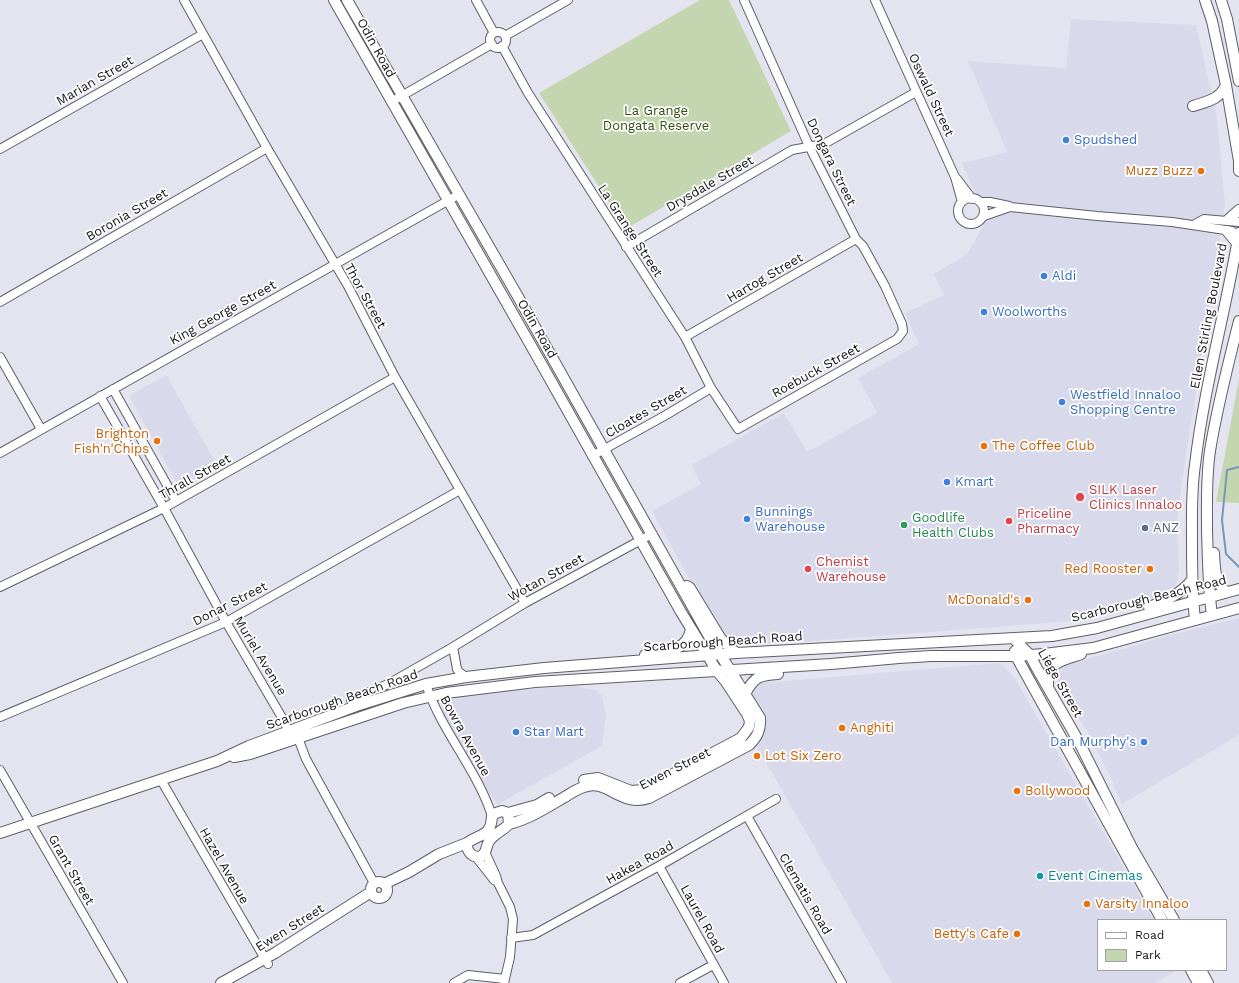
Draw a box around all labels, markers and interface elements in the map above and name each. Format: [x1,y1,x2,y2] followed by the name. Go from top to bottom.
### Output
[353,16,399,80] street label: Odin Road
[905,51,957,139] street label: Oswald Street
[54,53,136,109] street label: Marian Street
[603,103,709,134] park label: La Grange Dongata Reserve
[803,116,859,208] street label: Dongara Street
[1074,132,1137,148] place label: Spudshed
[1061,135,1071,145] marker: Spudshed
[663,153,757,215] street label: Drysdale Street
[1125,163,1193,179] place label: Muzz Buzz
[1196,166,1206,176] marker: Muzz Buzz
[594,182,666,280] street label: La Grange Street
[83,185,171,245] street label: Boronia Street
[1187,242,1231,390] street label: Ellen Stirling Boulevard
[724,250,806,306] street label: Hartog Street
[341,261,389,331] street label: Thor Street
[1052,268,1076,284] place label: Aldi
[1039,271,1049,281] marker: Aldi
[167,277,279,349] street label: King George Street
[514,297,560,361] street label: Odin Road
[992,304,1067,320] place label: Woolworths
[979,307,989,317] marker: Woolworths
[769,340,863,402] street label: Roebuck Street
[603,382,689,442] street label: Cloates Street
[1070,387,1181,418] place label: Westfield Innaloo Shopping Centre
[1057,397,1067,407] marker: Westfield Innaloo Shopping Centre
[74,426,149,457] place label: Brighton Fish'n'Chips
[152,436,162,446] marker: Brighton Fish'n'Chips
[992,438,1095,454] place label: The Coffee Club
[979,441,989,451] marker: The Coffee Club
[156,451,234,503] street label: Thrall Street
[955,474,994,490] place label: Kmart
[942,477,952,487] marker: Kmart
[1089,482,1182,513] place label: SILK Laser Clinics Innaloo
[1074,491,1086,503] marker: SILK Laser Clinics Innaloo
[755,504,825,535] place label: Bunnings Warehouse
[1017,506,1079,537] place label: Priceline Pharmacy
[912,510,994,541] place label: Goodlife Health Clubs
[742,514,752,524] marker: Bunnings Warehouse
[1004,516,1014,526] marker: Priceline Pharmacy
[899,520,909,530] marker: Goodlife Health Clubs
[1153,520,1179,536] place label: ANZ
[1140,523,1150,533] marker: ANZ
[505,551,587,605] street label: Wotan Street
[816,554,886,585] place label: Chemist Warehouse
[1064,561,1142,577] place label: Red Rooster
[803,564,813,574] marker: Chemist Warehouse
[1145,564,1155,574] marker: Red Rooster
[1070,572,1228,626] street label: Scarborough Beach Road
[190,579,270,629] street label: Donar Street
[947,592,1020,608] place label: McDonald's
[1023,595,1033,605] marker: McDonald's
[230,614,290,698] street label: Muriel Avenue
[643,629,803,655] street label: Scarborough Beach Road
[1034,646,1086,720] street label: Liege Street
[264,667,420,733] street label: Scarborough Beach Road
[436,693,494,779] street label: Bowra Avenue
[850,720,894,736] place label: Anghiti
[837,723,847,733] marker: Anghiti
[524,724,584,740] place label: Star Mart
[511,727,521,737] marker: Star Mart
[1050,734,1136,750] place label: Dan Murphy's
[1139,737,1149,747] marker: Dan Murphy's
[637,744,713,794] street label: Ewen Street
[765,748,842,764] place label: Lot Six Zero
[752,751,762,761] marker: Lot Six Zero
[1025,783,1090,799] place label: Bollywood
[1012,786,1022,796] marker: Bollywood
[196,825,252,907] street label: Hazel Avenue
[45,832,97,908] street label: Grant Street
[603,838,677,888] street label: Hakea Road
[775,850,835,938] street label: Clematis Road
[1048,868,1142,884] place label: Event Cinemas
[1035,871,1045,881] marker: Event Cinemas
[677,882,727,956] street label: Laurel Road
[1095,896,1189,912] place label: Varsity Innaloo
[1082,899,1092,909] marker: Varsity Innaloo
[253,901,327,955] street label: Ewen Street
[1097,919,1227,971] legend
[934,926,1009,942] place label: Betty's Cafe
[1135,928,1164,942] text: Road
[1012,929,1022,939] marker: Betty's Cafe
[1135,948,1161,962] text: Park

